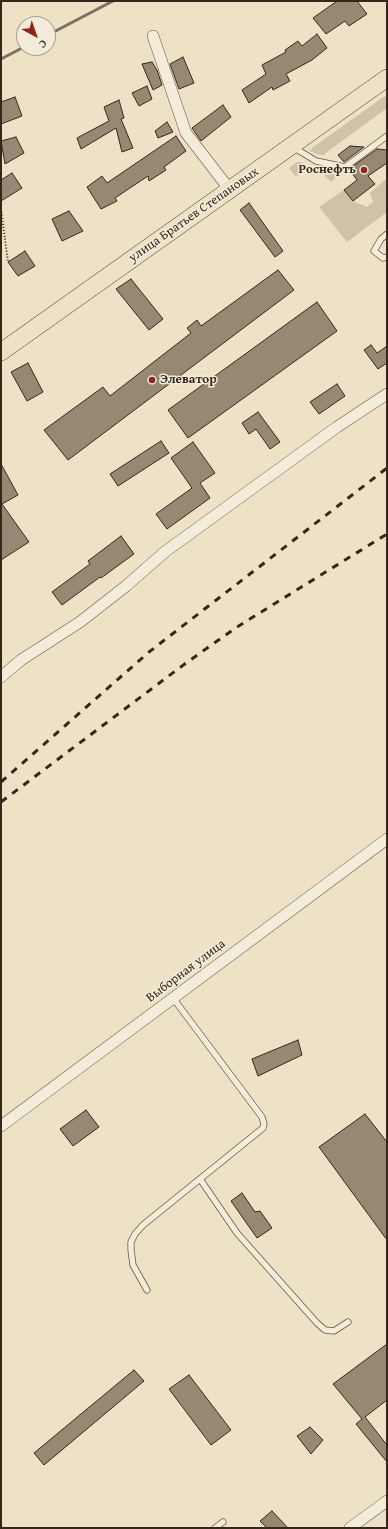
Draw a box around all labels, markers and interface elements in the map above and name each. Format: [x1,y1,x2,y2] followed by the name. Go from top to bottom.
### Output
[16,16,56,56] north arrow
[36,36,51,53] text: С
[298,162,356,178] place label: Роснефть
[126,164,262,266] street label: улица Братьев Степановых
[359,165,369,175] marker: Роснефть
[160,372,217,388] place label: Элеватор
[147,375,157,385] marker: Элеватор
[143,936,229,1006] street label: Выборная улица

